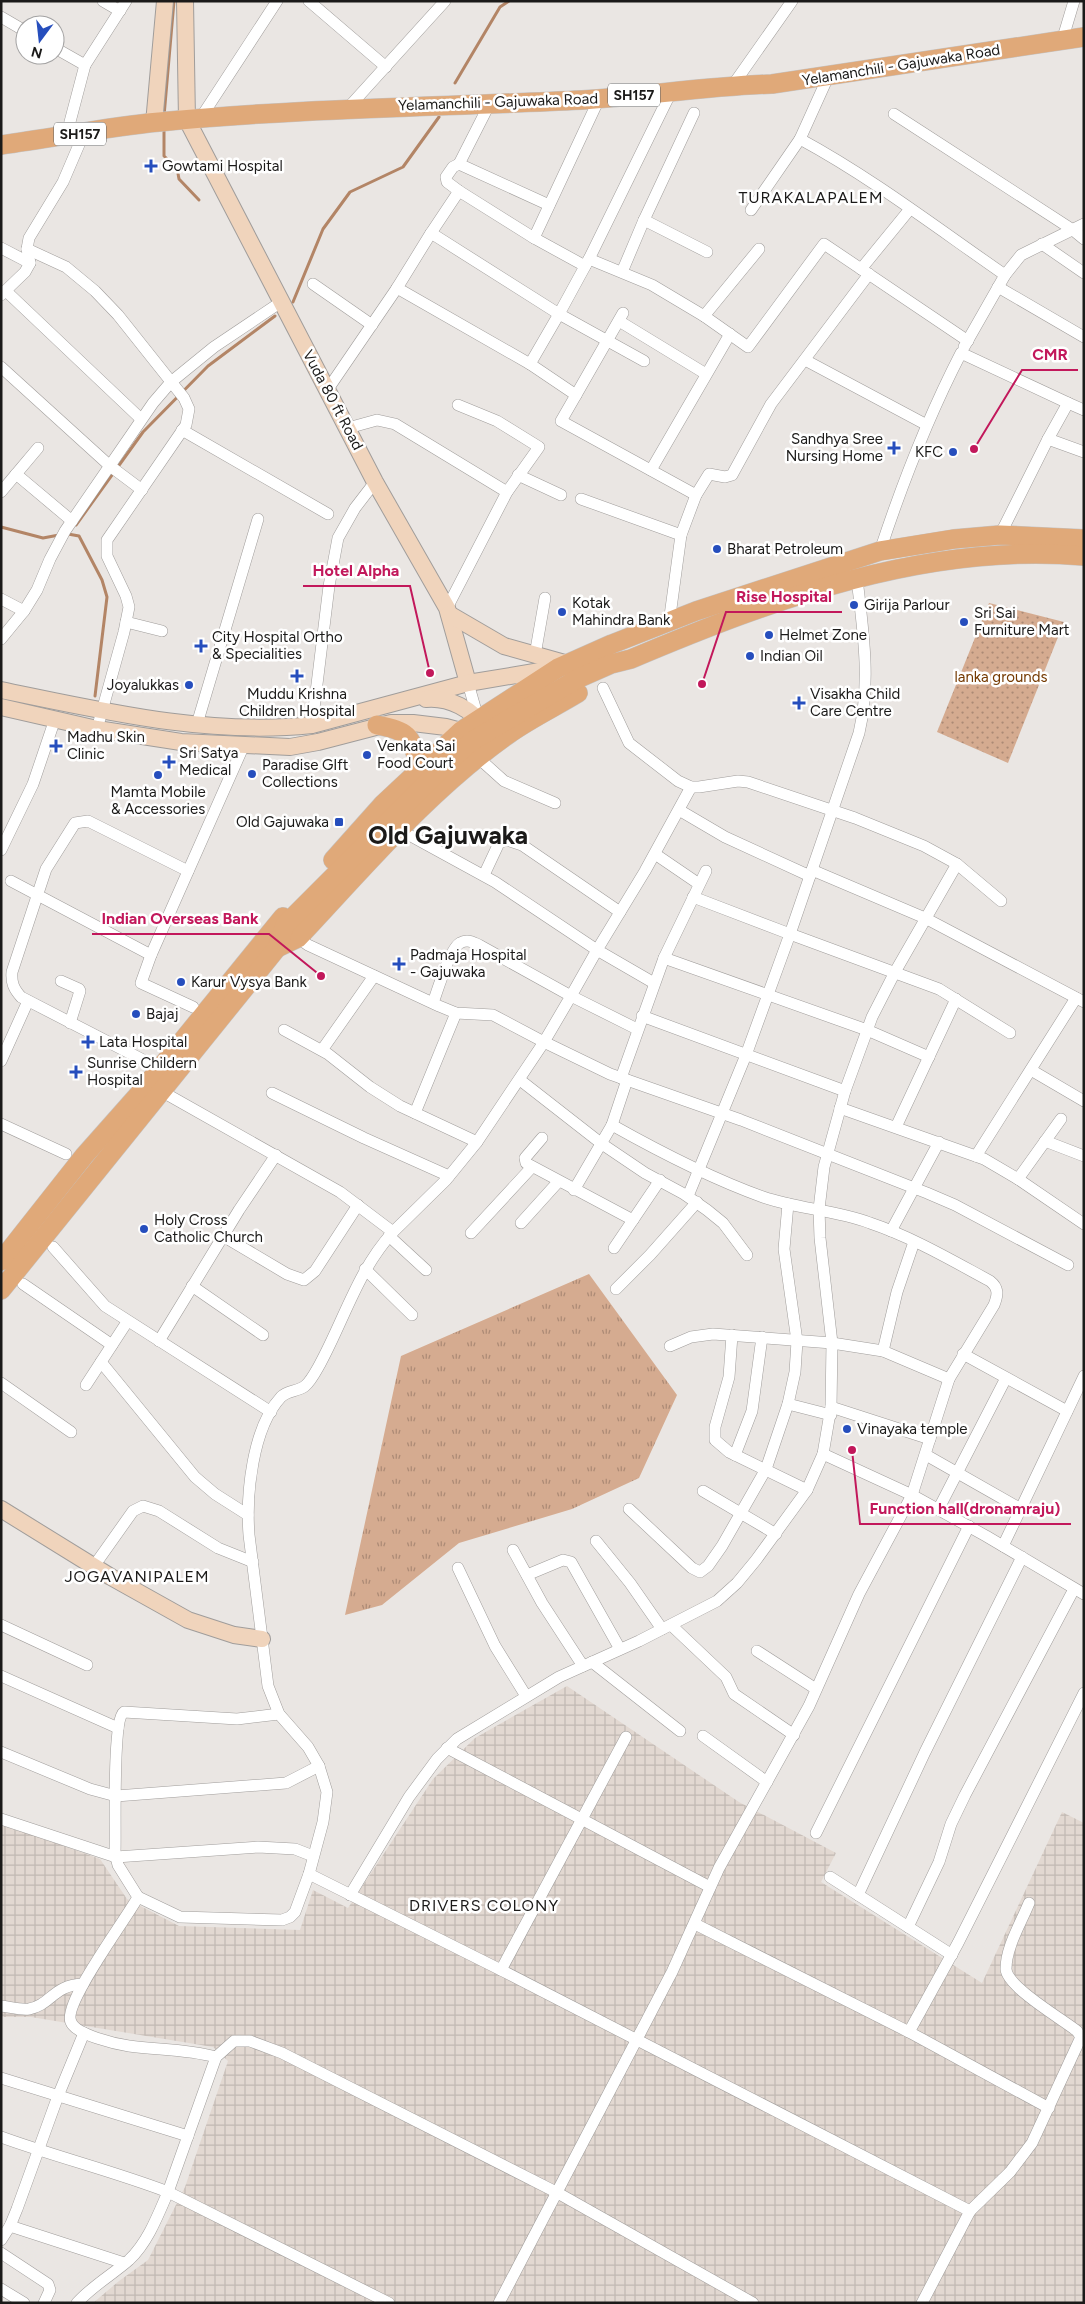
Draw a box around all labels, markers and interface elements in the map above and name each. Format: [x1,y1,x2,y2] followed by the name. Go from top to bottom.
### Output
[15,15,65,65] north arrow
[801,40,1001,90] street label: Yelamanchili - Gajuwaka Road
[29,42,44,62] text: N
[608,84,660,106] road number: SH157
[398,90,598,114] street label: Yelamanchili - Gajuwaka Road
[54,122,106,146] road number: SH157
[162,157,283,175] place label: Gowtami Hospital
[144,159,158,173] marker: Gowtami Hospital
[738,188,884,207] district label: TURAKALAPALEM
[1022,339,1078,370] callout: CMR
[1032,345,1068,364] text: CMR
[299,347,367,453] street label: Vuda 80 ft Road
[786,430,883,465] place label: Sandhya Sree Nursing Home
[887,441,901,455] marker: Sandhya Sree Nursing Home
[915,443,943,461] place label: KFC
[947,446,959,458] marker: KFC
[727,540,843,558] place label: Bharat Petroleum
[711,543,723,555] marker: Bharat Petroleum
[303,555,410,586] callout: Hotel Alpha
[313,561,399,580] text: Hotel Alpha
[726,581,842,612] callout: Rise Hospital
[736,587,832,606] text: Rise Hospital
[572,594,671,629] place label: Kotak Mahindra Bank
[864,596,950,614] place label: Girija Parlour
[848,599,860,611] marker: Girija Parlour
[974,604,1070,639] place label: Sri Sai Furniture Mart
[556,606,568,618] marker: Kotak Mahindra Bank
[958,616,970,628] marker: Sri Sai Furniture Mart
[779,626,867,644] place label: Helmet Zone
[212,628,343,663] place label: City Hospital Ortho & Specialities
[763,629,775,641] marker: Helmet Zone
[194,639,208,653] marker: City Hospital Ortho & Specialities
[760,647,823,665] place label: Indian Oil
[744,650,756,662] marker: Indian Oil
[955,668,1047,686] park label: lanka grounds
[290,669,304,683] marker: Muddu Krishna Children Hospital
[107,676,179,694] place label: Joyalukkas
[183,679,195,691] marker: Joyalukkas
[239,685,355,720] place label: Muddu Krishna Children Hospital
[810,685,900,720] place label: Visakha Child Care Centre
[792,696,806,710] marker: Visakha Child Care Centre
[67,728,145,763] place label: Madhu Skin Clinic
[377,737,455,772] place label: Venkata Sai Food Court
[49,739,63,753] marker: Madhu Skin Clinic
[179,744,238,779] place label: Sri Satya Medical
[361,749,373,761] marker: Venkata Sai Food Court
[163,756,175,768] marker: Sri Satya Medical
[262,756,349,791] place label: Paradise GIft Collections
[246,768,258,780] marker: Paradise GIft Collections
[152,769,164,781] marker: Mamta Mobile & Accessories
[110,783,206,818] place label: Mamta Mobile & Accessories
[236,813,329,831] place label: Old Gajuwaka
[333,816,345,828] marker: Old Gajuwaka
[368,820,528,850] district label: Old Gajuwaka
[92,903,269,934] callout: Indian Overseas Bank
[101,909,259,928] text: Indian Overseas Bank
[410,946,527,981] place label: Padmaja Hospital - Gajuwaka
[392,957,406,971] marker: Padmaja Hospital - Gajuwaka
[191,973,307,991] place label: Karur Vysya Bank
[175,976,187,988] marker: Karur Vysya Bank
[146,1005,179,1023] place label: Bajaj
[130,1008,142,1020] marker: Bajaj
[99,1033,187,1051] place label: Lata Hospital
[81,1035,95,1049] marker: Lata Hospital
[87,1054,197,1089] place label: Sunrise Childern Hospital
[69,1065,83,1079] marker: Sunrise Childern Hospital
[154,1211,263,1246] place label: Holy Cross Catholic Church
[138,1223,150,1235] marker: Holy Cross Catholic Church
[857,1420,968,1438] place label: Vinayaka temple
[841,1423,853,1435] marker: Vinayaka temple
[860,1493,1071,1524] callout: Function hall(dronamraju)
[870,1499,1060,1518] text: Function hall(dronamraju)
[64,1567,210,1586] district label: JOGAVANIPALEM
[409,1896,559,1915] district label: DRIVERS COLONY

